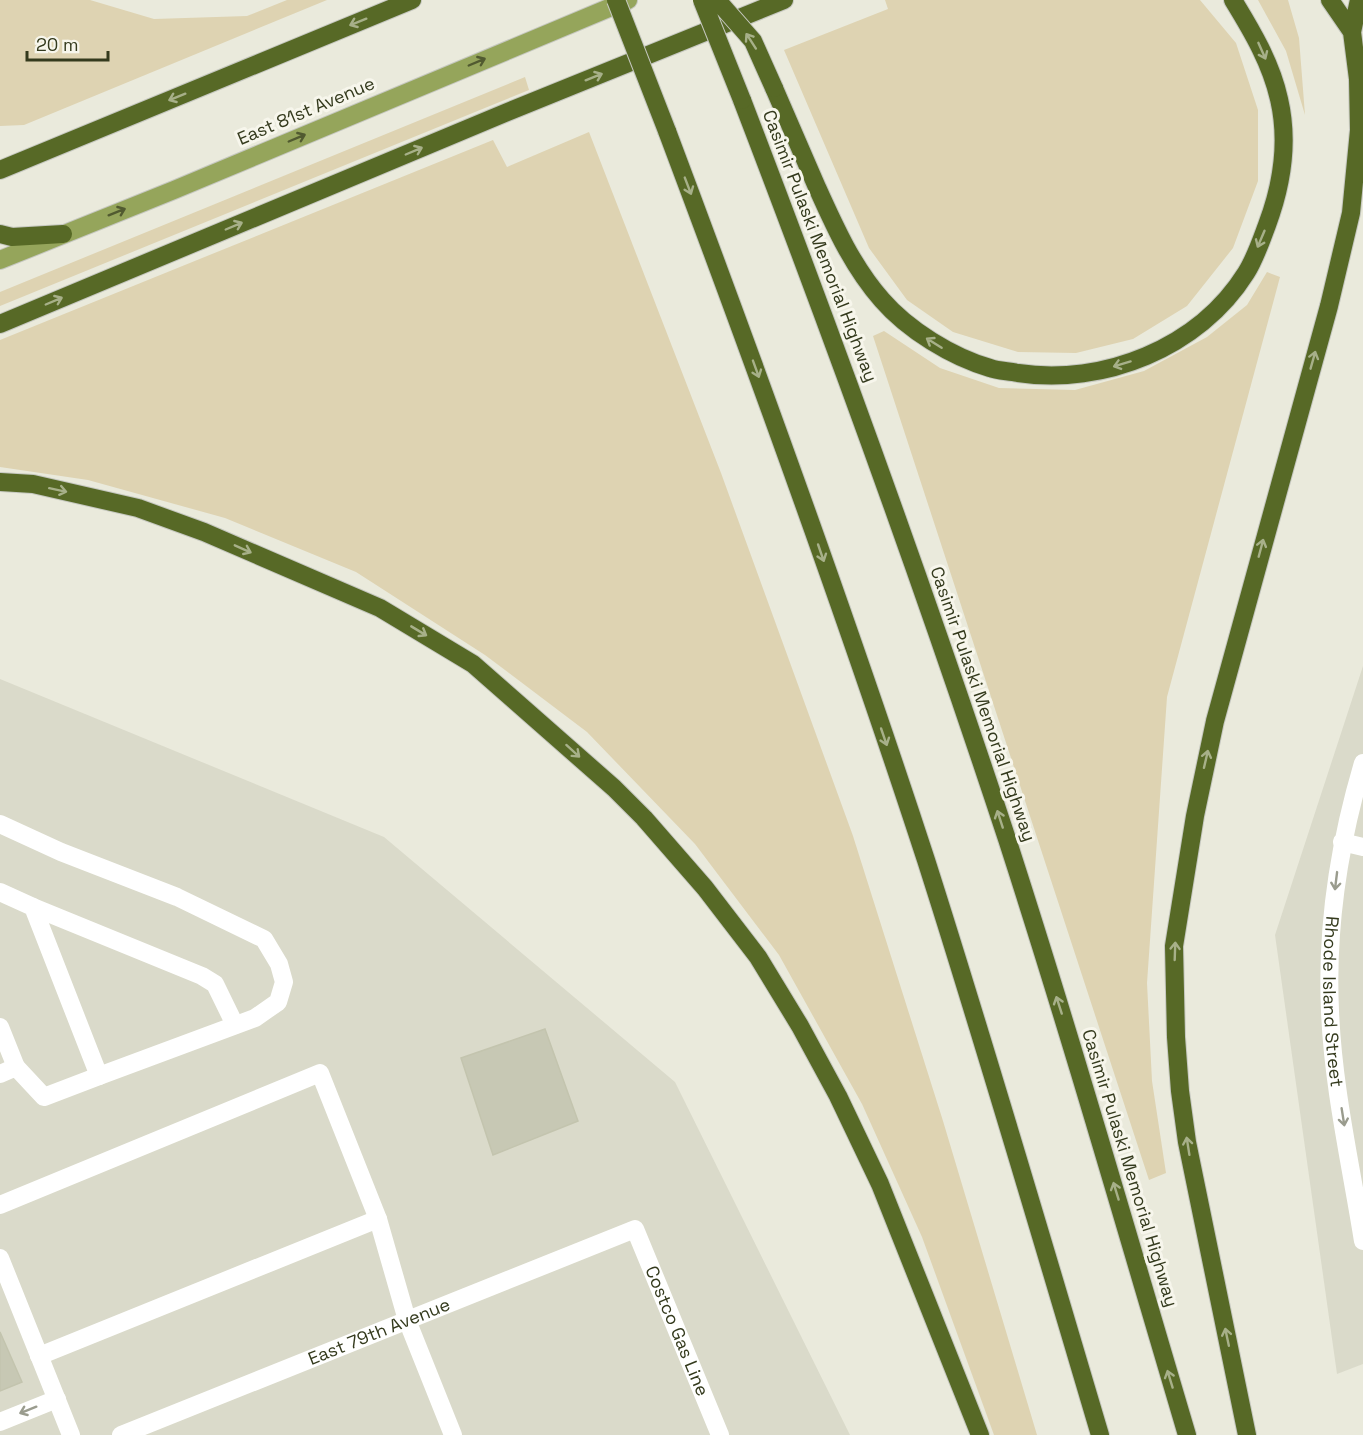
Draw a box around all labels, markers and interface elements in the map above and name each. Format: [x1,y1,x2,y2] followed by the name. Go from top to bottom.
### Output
[349,17,367,28] one-way arrow
[27,24,108,62] scale bar
[744,32,757,49] one-way arrow
[36,33,79,56] text: 20 m
[1256,41,1268,59] one-way arrow
[467,56,486,67] one-way arrow
[234,71,378,150] street label: East 81st Avenue
[585,71,603,82] one-way arrow
[169,92,187,103] one-way arrow
[758,107,883,385] street label: Casimir Pulaski Memorial Highway
[288,132,306,143] one-way arrow
[404,145,423,156] one-way arrow
[683,176,694,195] one-way arrow
[107,206,126,217] one-way arrow
[224,220,243,231] one-way arrow
[1255,230,1266,248] one-way arrow
[44,295,63,306] one-way arrow
[926,336,943,348] one-way arrow
[1308,351,1319,370] one-way arrow
[751,359,762,378] one-way arrow
[1112,360,1131,371] one-way arrow
[48,485,67,496] one-way arrow
[1256,539,1267,558] one-way arrow
[816,543,827,562] one-way arrow
[233,544,252,555] one-way arrow
[926,563,1041,844] street label: Casimir Pulaski Memorial Highway
[410,626,427,638] one-way arrow
[879,727,890,746] one-way arrow
[565,744,580,758] one-way arrow
[1201,750,1213,769] one-way arrow
[994,810,1005,829] one-way arrow
[1330,871,1341,891] one-way arrow
[1318,915,1349,1088] street label: Rhode Island Street
[1169,942,1180,962] one-way arrow
[1053,996,1064,1015] one-way arrow
[1077,1026,1184,1310] street label: Casimir Pulaski Memorial Highway
[1338,1107,1349,1126] one-way arrow
[1182,1136,1193,1156] one-way arrow
[1110,1182,1121,1201] one-way arrow
[640,1262,715,1399] street label: Costco Gas Line
[304,1292,453,1370] street label: East 79th Avenue
[1220,1327,1232,1346] one-way arrow
[1164,1370,1175,1389] one-way arrow
[20,1405,38,1416] one-way arrow

